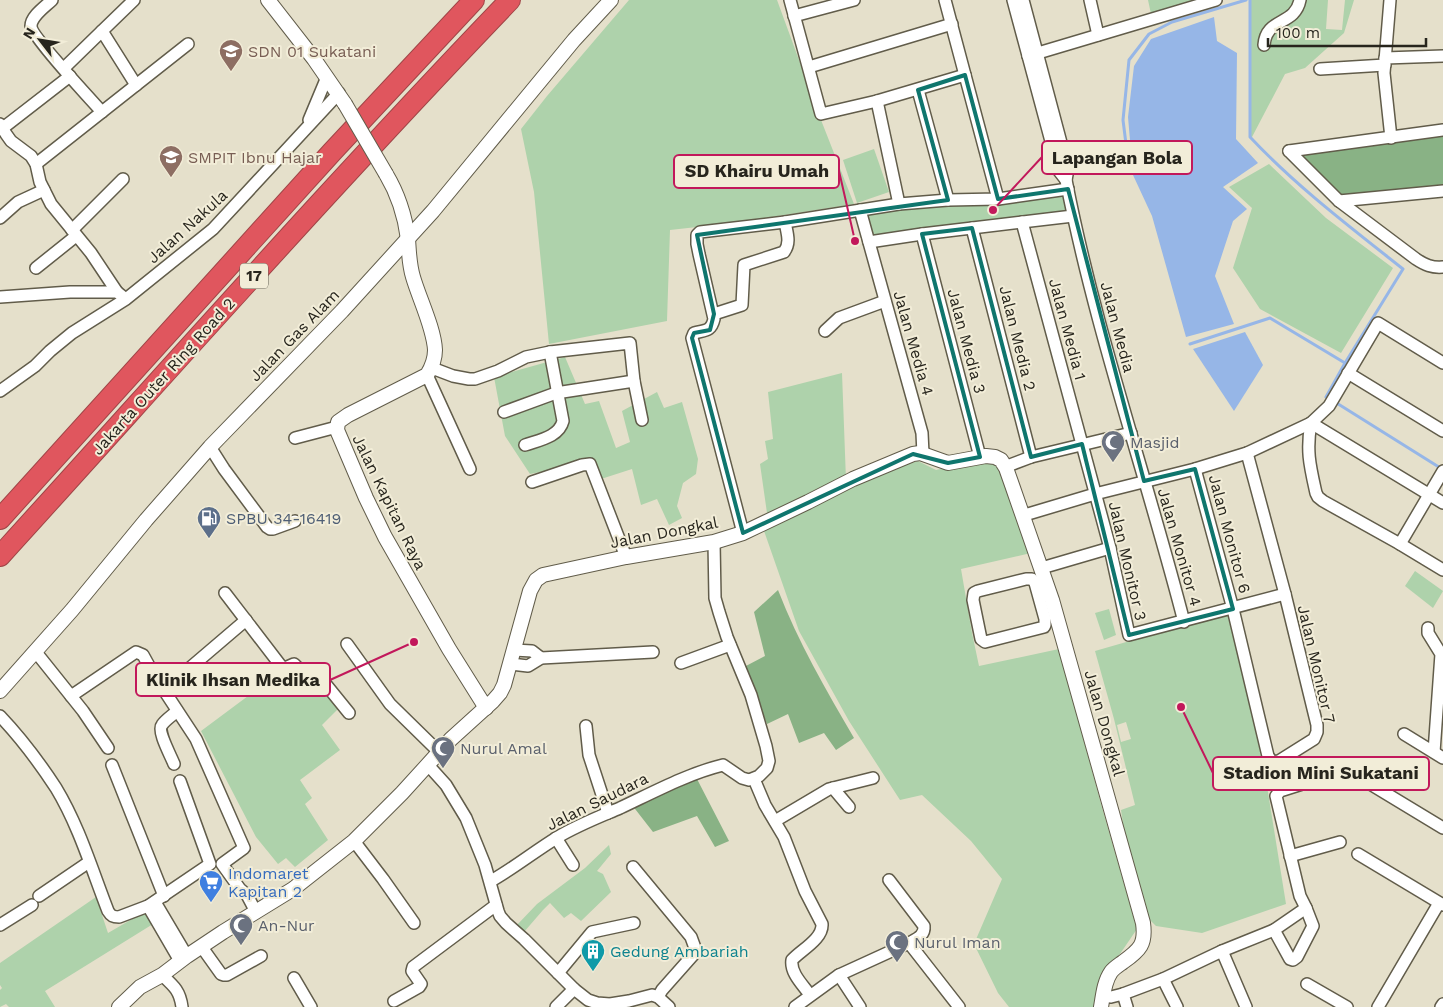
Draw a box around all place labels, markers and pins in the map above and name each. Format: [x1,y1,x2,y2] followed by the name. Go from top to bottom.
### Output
[218,38,244,72] school or university icon: SDN 01 Sukatani
[248,42,376,61] place label: SDN 01 Sukatani
[1042,141,1192,174] callout: Lapangan Bola
[158,144,184,178] school or university icon: SMPIT Ibnu Hajar
[188,148,322,167] place label: SMPIT Ibnu Hajar
[674,155,839,188] callout: SD Khairu Umah
[1100,429,1126,463] mosque icon: Masjid
[1130,433,1180,452] place label: Masjid
[196,505,222,539] fuel station icon: SPBU 34-16419
[226,509,341,528] place label: SPBU 34-16419
[136,663,330,696] callout: Klinik Ihsan Medika
[430,735,456,769] mosque icon: Nurul Amal
[460,739,547,758] place label: Nurul Amal
[1213,757,1429,790] callout: Stadion Mini Sukatani
[228,864,309,901] place label: Indomaret Kapitan 2
[198,869,224,903] supermarket icon: Indomaret Kapitan 2
[228,912,254,946] mosque icon: An-Nur
[258,916,315,935] place label: An-Nur
[884,929,910,963] mosque icon: Nurul Iman
[914,933,1001,952] place label: Nurul Iman
[580,938,606,972] building icon: Gedung Ambariah
[610,942,749,961] place label: Gedung Ambariah

